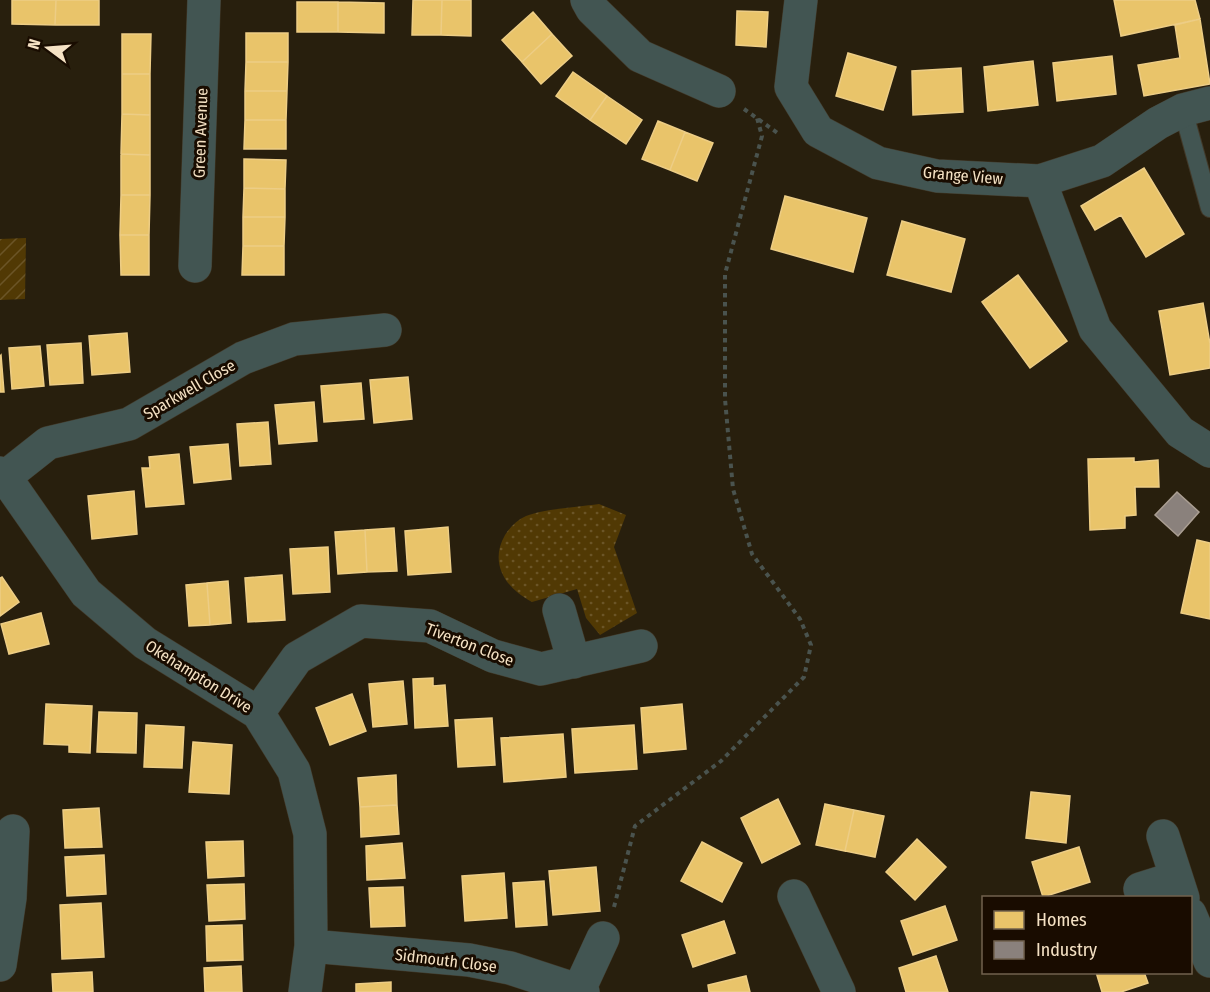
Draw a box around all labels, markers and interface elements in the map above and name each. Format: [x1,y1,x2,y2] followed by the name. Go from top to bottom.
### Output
[18,18,78,78] north arrow
[24,37,45,51] text: N
[189,87,212,179] street label: Green Avenue
[922,163,1004,188] street label: Grange View
[140,355,239,423] street label: Sparkwell Close
[423,619,517,670] street label: Tiverton Close
[142,636,256,717] street label: Okehampton Drive
[982,896,1192,974] legend
[1036,909,1087,931] text: Homes
[1036,939,1097,961] text: Industry
[394,945,498,976] street label: Sidmouth Close

